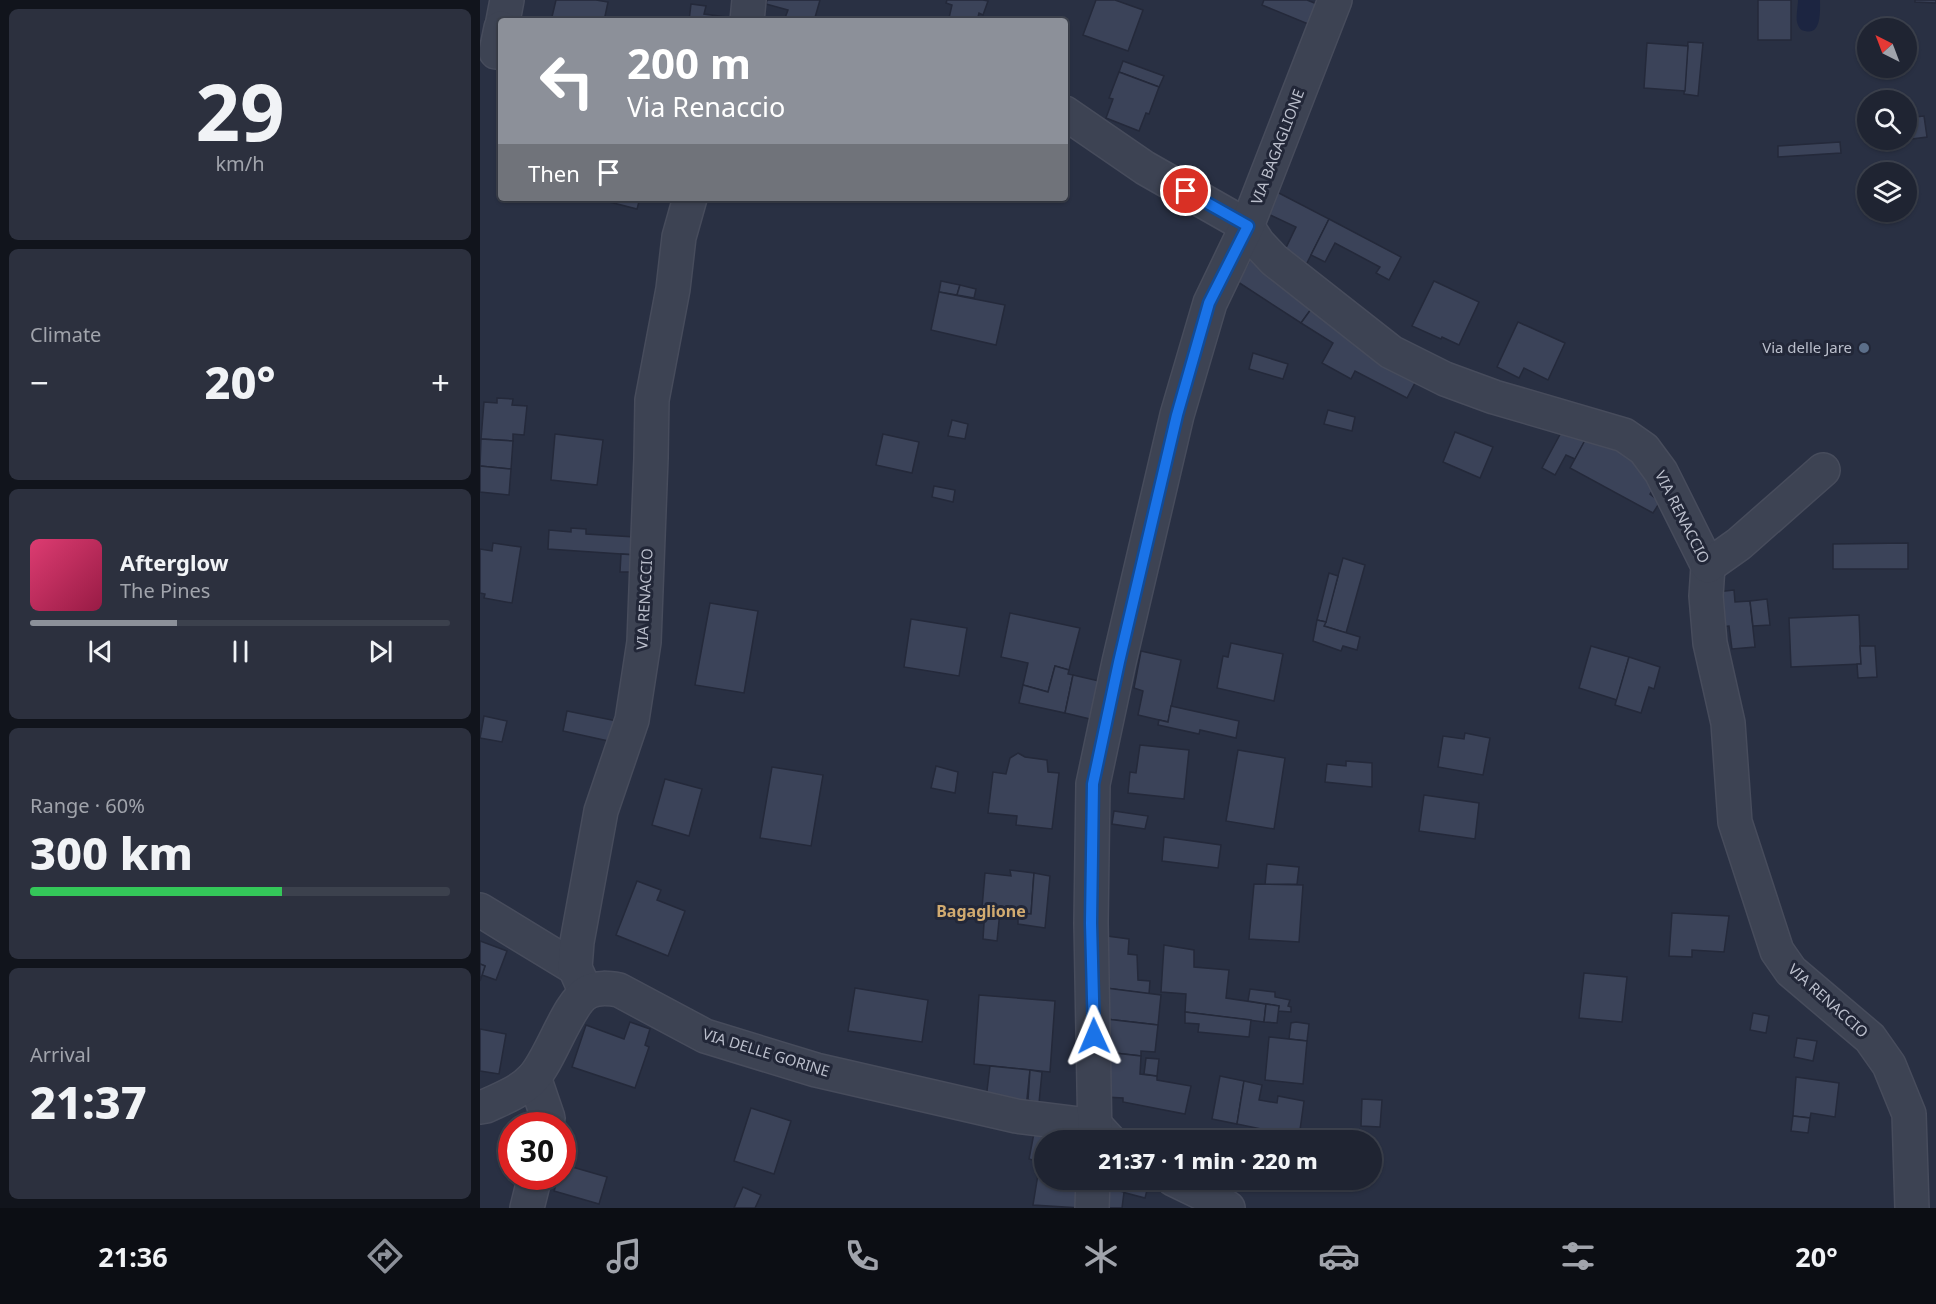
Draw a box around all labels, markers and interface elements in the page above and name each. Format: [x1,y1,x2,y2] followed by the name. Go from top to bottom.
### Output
[1857,18,1917,78] north arrow
[1857,18,1917,222] map controls
[627,34,751,91] text: 200 m
[528,42,606,120] icon: left
[195,58,285,164] text: 29
[1246,86,1308,207] street label: VIA BAGAGLIONE
[627,88,785,125] text: Via Renaccio
[1857,90,1917,150] button: search
[215,150,265,177] text: km/h
[592,156,625,189] icon: arrive
[528,158,580,188] text: Then
[1857,162,1917,222] button: layers
[1160,165,1211,216] pin
[1169,174,1202,207] icon: arrive
[30,321,101,348] text: Climate
[1762,337,1852,357] place label: Via delle Jare
[1857,341,1871,355] marker: Via delle Jare
[204,351,276,412] text: 20°
[30,360,49,405] text: −
[431,360,450,405] text: +
[1651,467,1715,566] street label: VIA RENACCIO
[120,547,229,577] text: Afterglow
[631,548,657,650] street label: VIA RENACCIO
[120,577,210,604] text: The Pines
[84,635,117,668] icon: previous
[224,635,257,668] icon: pause
[364,635,397,668] icon: next
[30,792,145,819] text: Range · 60%
[30,822,193,883] text: 300 km
[936,900,1026,922] district label: Bagaglione
[1784,959,1873,1042] street label: VIA RENACCIO
[1062,1004,1126,1068] position arrow
[700,1023,832,1081] street label: VIA DELLE GORINE
[30,1041,91,1068] text: Arrival
[30,1071,147,1132] text: 21:37
[498,1112,576,1190] speed limit sign: 30
[1098,1145,1318,1175] text: 21:37 · 1 min · 220 m
[364,1235,406,1277] icon: directions
[603,1235,645,1277] icon: music
[841,1235,883,1277] icon: phone
[1080,1235,1122,1277] icon: climate
[1318,1235,1360,1277] icon: car
[1557,1235,1599,1277] icon: filters
[98,1238,168,1275] text: 21:36
[1795,1238,1838,1275] text: 20°

